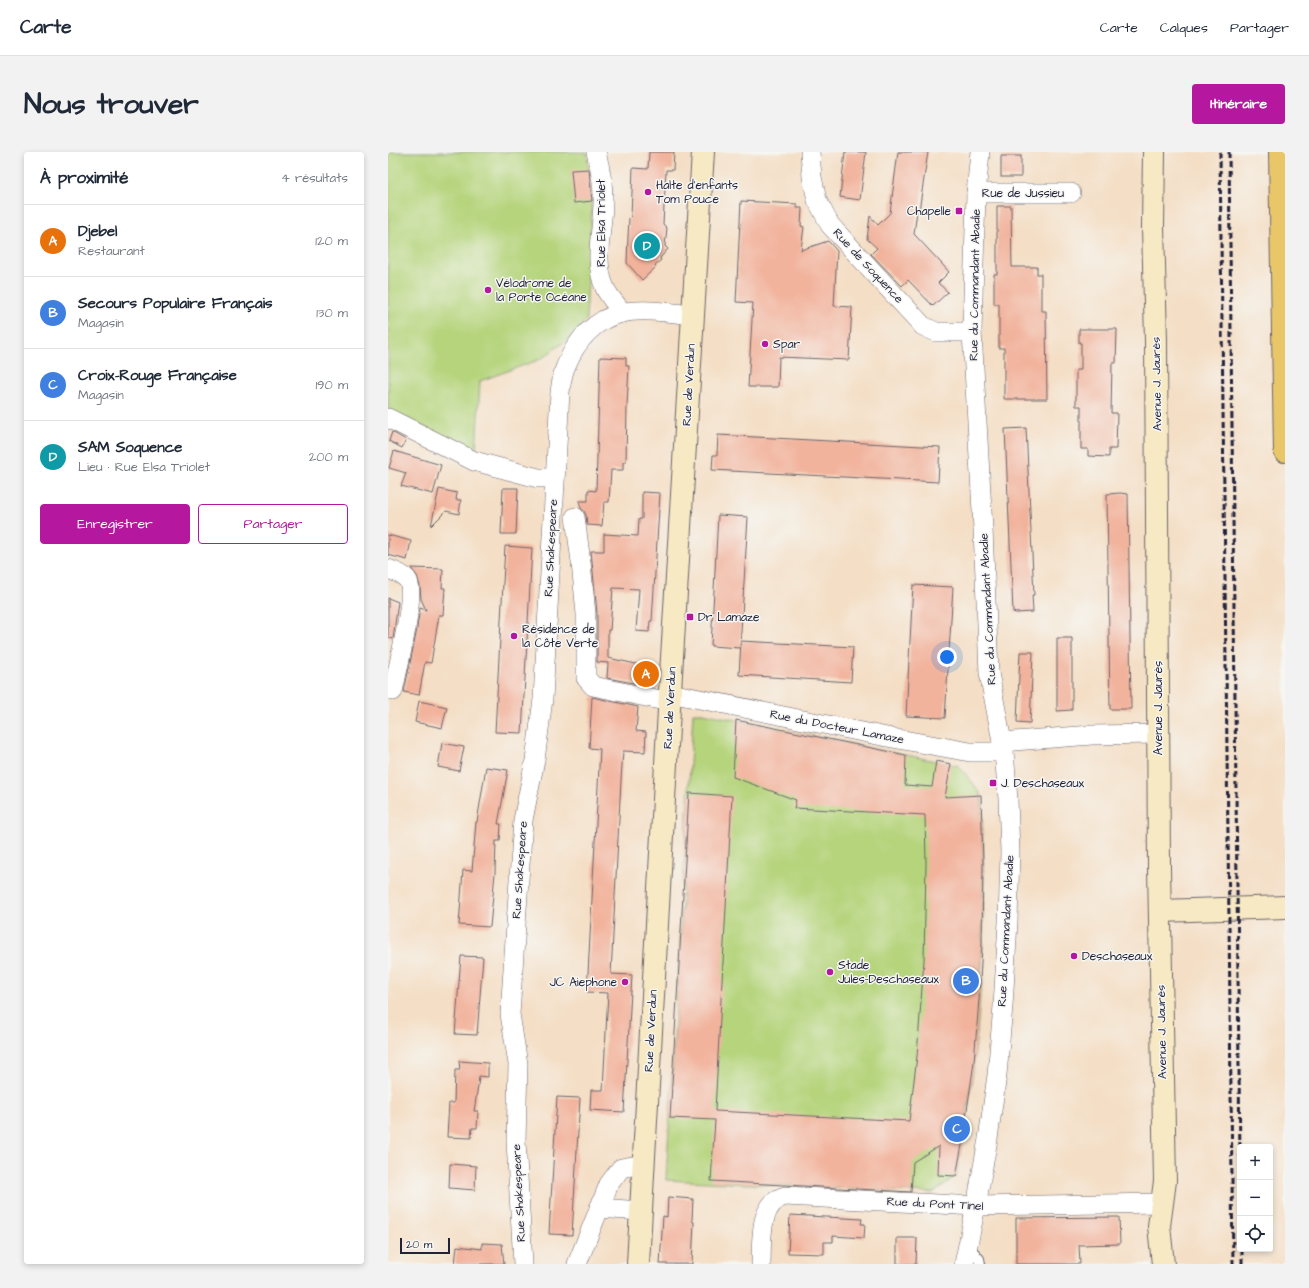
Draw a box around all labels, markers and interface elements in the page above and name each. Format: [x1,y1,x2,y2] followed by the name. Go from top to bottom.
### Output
[20,14,72,41] text: Carte
[1100,18,1138,38] text: Carte
[1160,18,1208,38] text: Calques
[1230,18,1289,38] text: Partager
[1192,84,1285,124] button: Itinéraire
[24,85,199,124] text: Nous trouver
[40,166,129,190] text: À proximité
[281,169,348,187] text: 4 résultats
[656,177,738,208] place label: Halte d'enfants Tom Pouce
[593,179,610,267] street label: Rue Elsa Triolet
[982,185,1064,202] street label: Rue de Jussieu
[643,187,653,197] marker: Halte d'enfants Tom Pouce
[907,203,952,220] place label: Chapelle
[954,206,964,216] marker: Chapelle
[965,208,985,361] street label: Rue du Commandant Abadie
[78,221,117,242] text: Djebel
[829,225,908,308] street label: Rue de Soquence
[634,231,660,261] pin: D
[49,232,57,250] text: A
[315,232,348,250] text: 120 m
[78,242,145,260] text: Restaurant
[496,275,587,306] place label: Vélodrome de la Porte Océane
[483,285,493,295] marker: Vélodrome de la Porte Océane
[78,293,272,314] text: Secours Populaire Français
[48,304,58,322] text: B
[316,304,348,322] text: 130 m
[78,314,124,332] text: Magasin
[773,336,800,353] place label: Spar
[1148,337,1166,431] street label: Avenue J. Jaurès
[760,339,770,349] marker: Spar
[678,343,700,427] street label: Rue de Verdun
[78,365,237,386] text: Croix-Rouge Française
[48,376,58,394] text: C
[315,376,348,394] text: 190 m
[78,386,124,404] text: Magasin
[78,437,182,458] text: SAM Soquence
[49,448,57,466] text: D
[309,448,348,466] text: 200 m
[78,458,210,476] text: Lieu · Rue Elsa Triolet
[540,498,562,597] street label: Rue Shakespeare
[40,504,190,544] button: Enregistrer
[198,504,348,544] button: Partager
[976,532,1000,685] street label: Rue du Commandant Abadie
[698,609,760,626] place label: Dr Lamaze
[685,612,695,622] marker: Dr Lamaze
[522,621,599,652] place label: Résidence de la Côte Verte
[509,631,519,641] marker: Résidence de la Côte Verte
[937,647,957,667] your location
[633,659,659,689] pin: A
[1150,661,1167,755] street label: Avenue J. Jaurès
[659,666,681,750] street label: Rue de Verdun
[768,706,906,748] street label: Rue du Docteur Lamaze
[1001,775,1084,792] place label: J. Deschaseaux
[988,778,998,788] marker: J. Deschaseaux
[508,820,532,919] street label: Rue Shakespeare
[994,854,1018,1007] street label: Rue du Commandant Abadie
[1082,948,1153,965] place label: Deschaseaux
[1069,951,1079,961] marker: Deschaseaux
[838,957,939,988] place label: Stade Jules-Deschaseaux
[953,966,979,996] pin: B
[825,967,835,977] marker: Stade Jules-Deschaseaux
[549,974,618,991] place label: JC Aiephone
[620,977,630,987] marker: JC Aiephone
[1153,985,1171,1079] street label: Avenue J. Jaurès
[640,989,662,1073] street label: Rue de Verdun
[944,1114,970,1144] pin: C
[508,1143,530,1242] street label: Rue Shakespeare
[1237,1144,1273,1252] map controls
[1237,1144,1273,1180] button: +
[1237,1180,1273,1216] button: −
[886,1193,984,1215] street label: Rue du Pont Tinel
[1237,1216,1273,1252] button: locate
[400,1236,450,1255] scale bar
[406,1237,432,1252] text: 20 m

